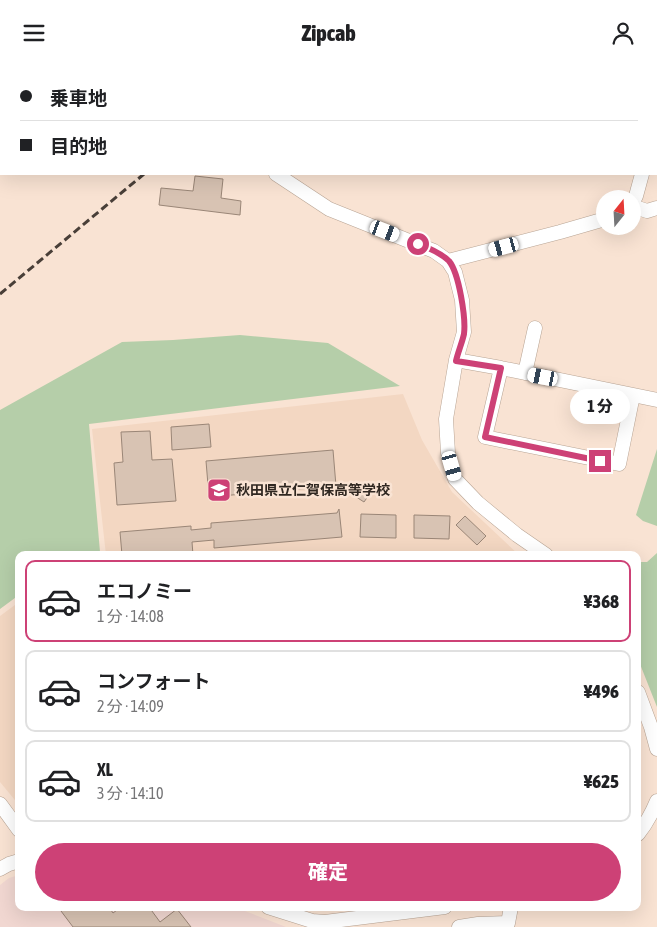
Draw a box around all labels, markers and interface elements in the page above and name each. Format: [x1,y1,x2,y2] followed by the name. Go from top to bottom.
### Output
[20,19,48,47] icon: menu
[609,19,637,47] icon: person
[301,20,356,46] text: Zipcab
[50,87,107,109] text: 乗車地
[50,135,107,157] text: 目的地
[596,190,641,235] north arrow
[596,190,641,235] map controls
[368,219,401,243] car
[407,233,429,255] route start
[487,236,520,258] car
[526,367,559,387] car
[570,389,630,423] callout: 1 分
[587,397,613,415] text: 1 分
[440,450,463,482] car
[589,450,611,472] route end
[206,477,232,503] school or university icon: 秋田県立仁賀保高等学校
[236,482,390,498] place label: 秋田県立仁賀保高等学校
[37,579,82,624] icon: car
[97,580,192,602] text: エコノミー
[584,590,619,612] text: ¥368
[97,607,164,625] text: 1 分 · 14:08
[37,669,82,714] icon: car
[97,670,210,692] text: コンフォート
[584,680,619,702] text: ¥496
[97,697,164,715] text: 2 分 · 14:09
[97,758,113,780] text: XL
[37,759,82,804] icon: car
[584,770,619,792] text: ¥625
[97,784,163,802] text: 3 分 · 14:10
[35,843,621,901] button: 確定

